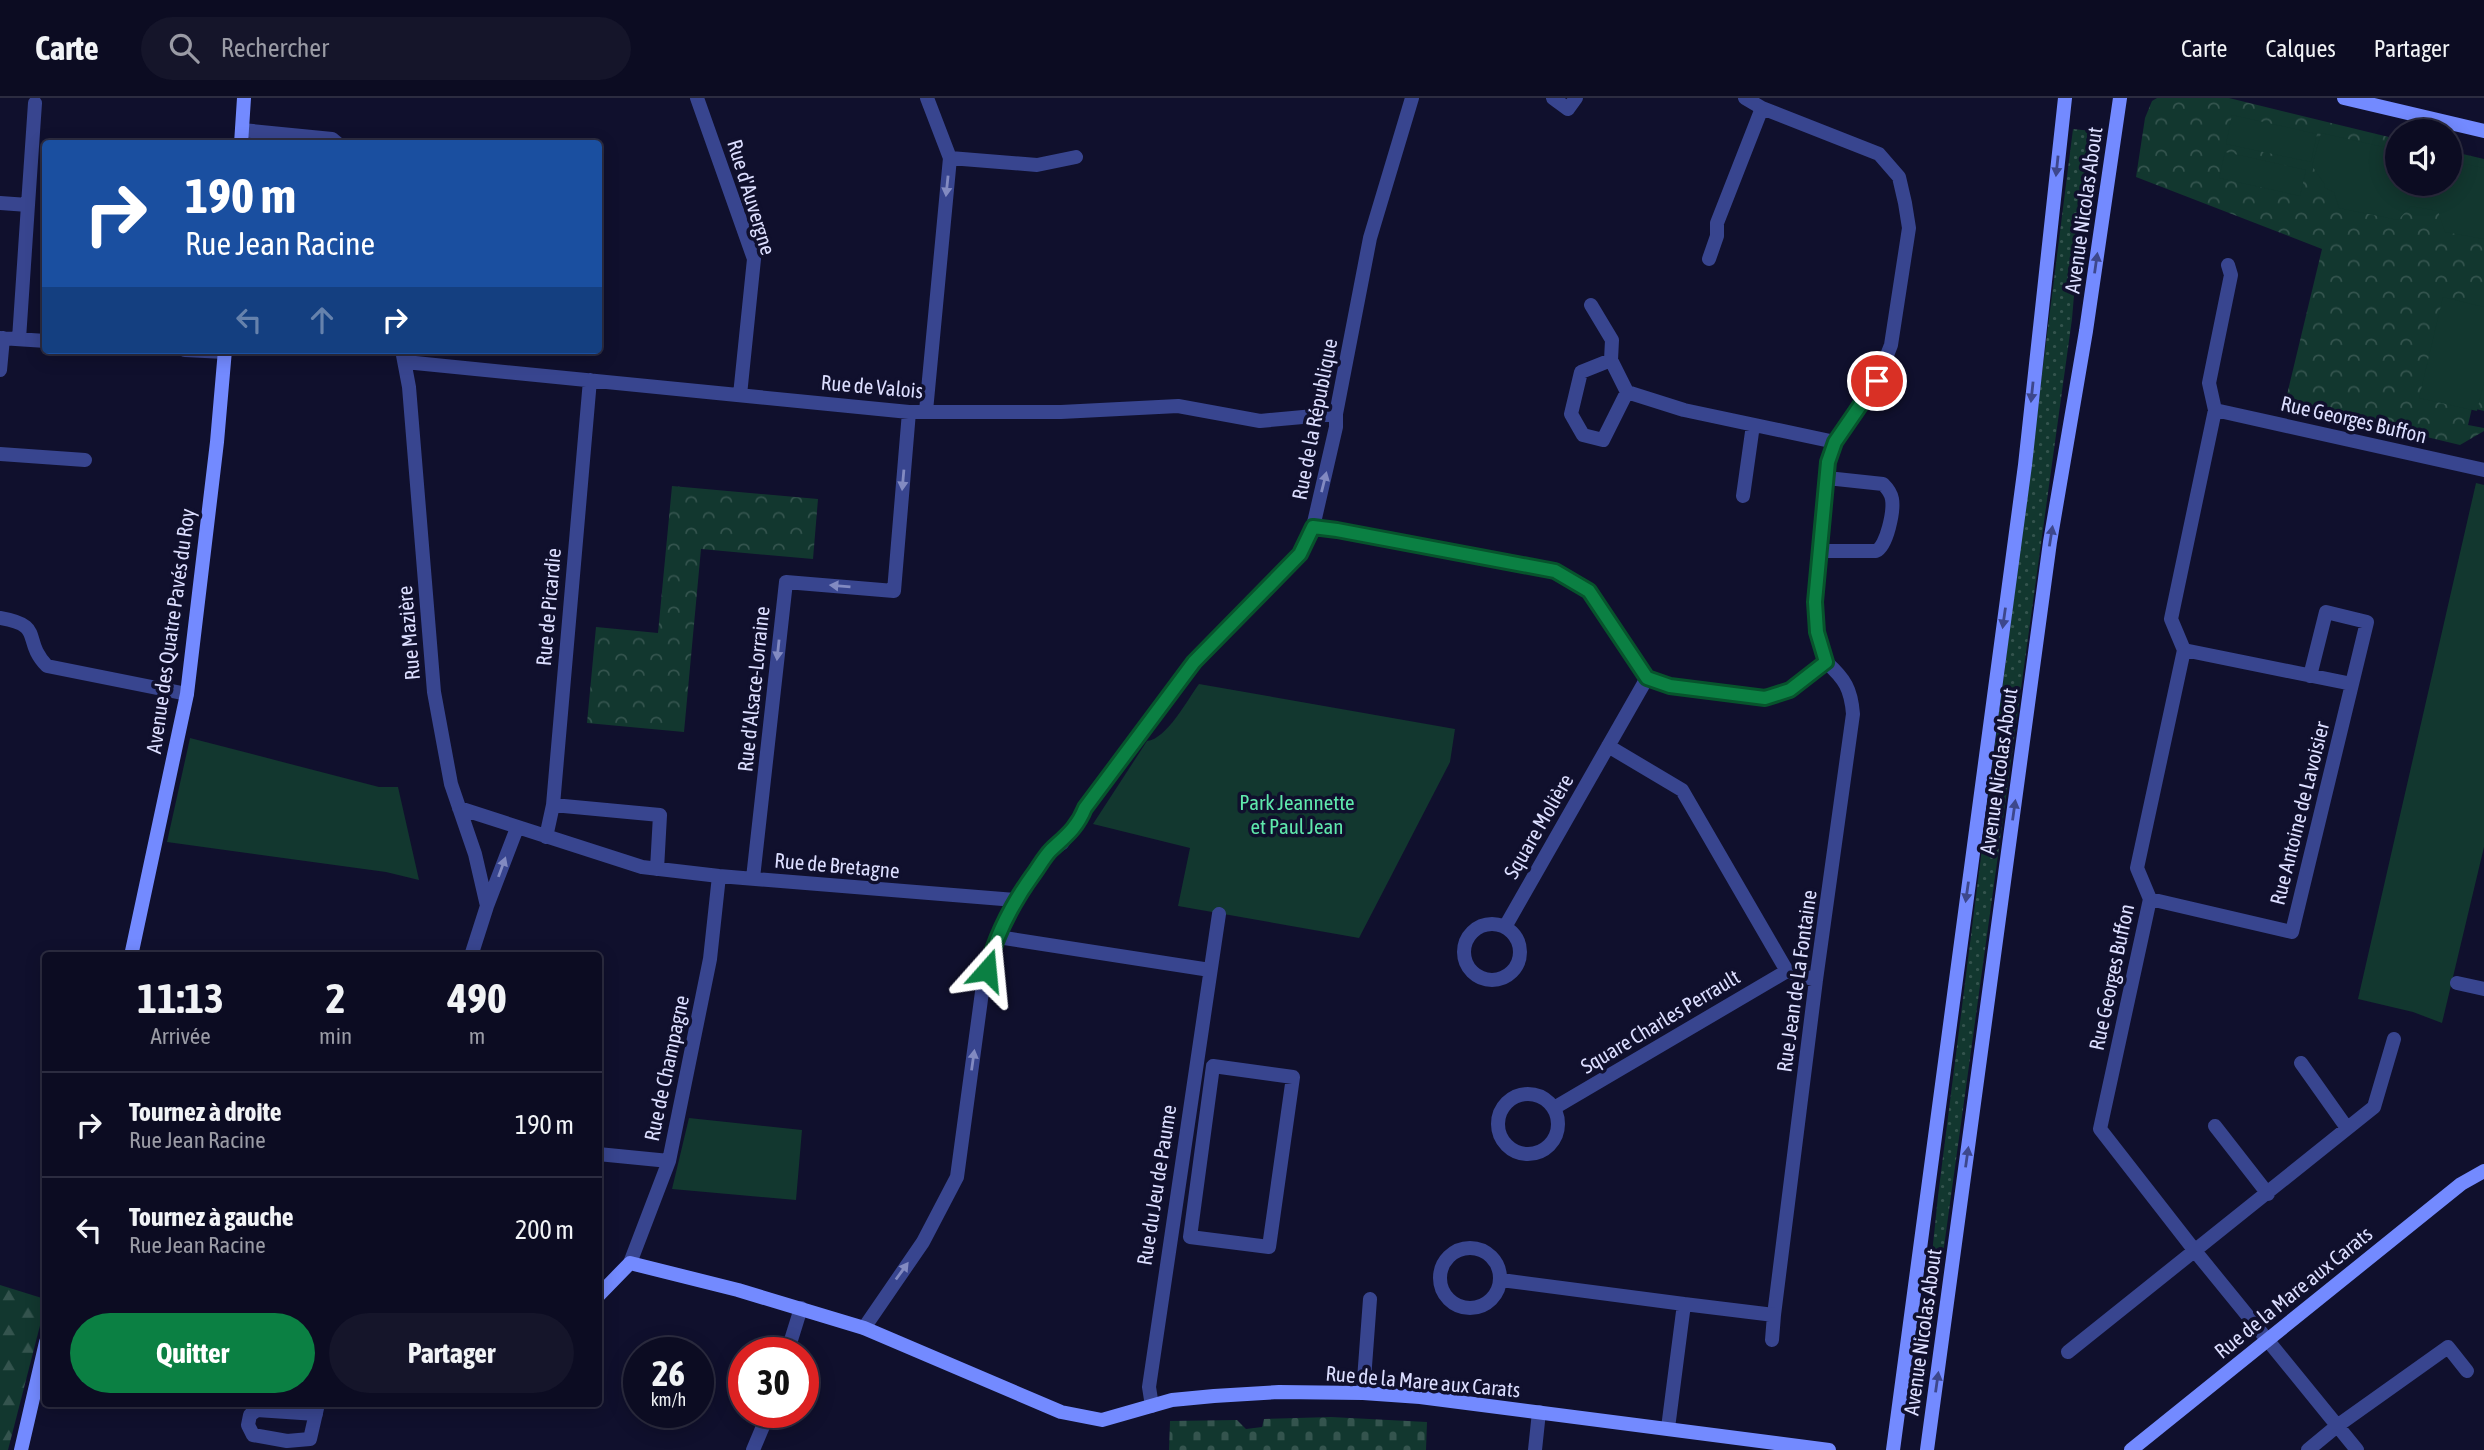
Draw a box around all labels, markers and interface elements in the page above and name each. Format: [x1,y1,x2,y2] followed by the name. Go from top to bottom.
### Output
[141,17,631,80] search box
[35,29,99,67] text: Carte
[165,29,203,67] icon: search
[221,33,329,63] text: Rechercher
[2181,35,2227,62] text: Carte
[2265,35,2336,62] text: Calques
[2374,35,2449,62] text: Partager
[2385,119,2462,196] map controls
[2385,119,2462,196] button: sound
[2059,125,2107,295] street label: Avenue Nicolas About
[723,137,781,257] street label: Rue d'Auvergne
[2051,155,2062,177] one-way arrow
[185,167,296,223] text: 190 m
[70,168,161,259] icon: right
[941,176,952,198] one-way arrow
[185,225,375,262] text: Rue Jean Racine
[2091,252,2102,274] one-way arrow
[230,301,268,339] icon: left
[303,301,341,339] icon: ahead
[376,301,414,339] icon: right
[1287,336,1341,502] street label: Rue de la République
[1847,351,1907,411] pin
[1858,362,1896,400] icon: arrive
[820,370,924,402] street label: Rue de Valois
[2027,381,2038,403] one-way arrow
[2279,391,2429,447] street label: Rue Georges Buffon
[897,469,908,491] one-way arrow
[1319,471,1330,493] one-way arrow
[141,507,199,755] street label: Avenue des Quatre Pavés du Roy
[2046,525,2057,547] one-way arrow
[531,547,565,667] street label: Rue de Picardie
[829,580,851,591] one-way arrow
[392,585,424,681] street label: Rue Mazière
[732,605,774,773] street label: Rue d'Alsace-Lorraine
[1998,607,2009,629] one-way arrow
[773,639,784,661] one-way arrow
[1974,686,2022,856] street label: Avenue Nicolas About
[2265,718,2334,907] street label: Rue Antoine de Lavoisier
[1498,769,1578,883] street label: Square Molière
[1239,790,1355,838] park label: Park Jeannette et Paul Jean
[2009,799,2020,821] one-way arrow
[773,848,901,882] street label: Rue de Bretagne
[496,857,507,878] one-way arrow
[1961,881,1972,903] one-way arrow
[1771,888,1821,1074] street label: Rue Jean de La Fontaine
[2084,902,2138,1052] street label: Rue Georges Buffon
[950,933,1024,1007] position arrow
[1576,964,1744,1078] street label: Square Charles Perrault
[137,974,224,1022] text: 11:13
[326,974,345,1022] text: 2
[447,974,507,1022] text: 490
[639,993,693,1143] street label: Rue de Champagne
[150,1023,211,1049] text: Arrivée
[319,1023,352,1049] text: min
[469,1023,485,1049] text: m
[968,1049,979,1071] one-way arrow
[129,1097,282,1127] text: Tournez à droite
[1131,1103,1181,1267] street label: Rue du Jeu de Paume
[70,1106,108,1144] icon: right
[515,1110,574,1140] text: 190 m
[129,1127,266,1153] text: Rue Jean Racine
[1962,1146,1973,1168] one-way arrow
[129,1202,294,1232] text: Tournez à gauche
[70,1211,108,1249] icon: left
[515,1215,574,1245] text: 200 m
[2209,1221,2377,1363] street label: Rue de la Mare aux Carats
[129,1232,266,1258] text: Rue Jean Racine
[1898,1247,1946,1417] street label: Avenue Nicolas About
[895,1262,909,1280] one-way arrow
[70,1313,315,1393] button: Quitter
[329,1313,574,1393] button: Partager
[728,1337,819,1428] speed limit sign: 30
[652,1353,685,1393] text: 26
[1325,1361,1521,1401] street label: Rue de la Mare aux Carats
[1931,1371,1942,1393] one-way arrow
[651,1389,686,1410] text: km/h

